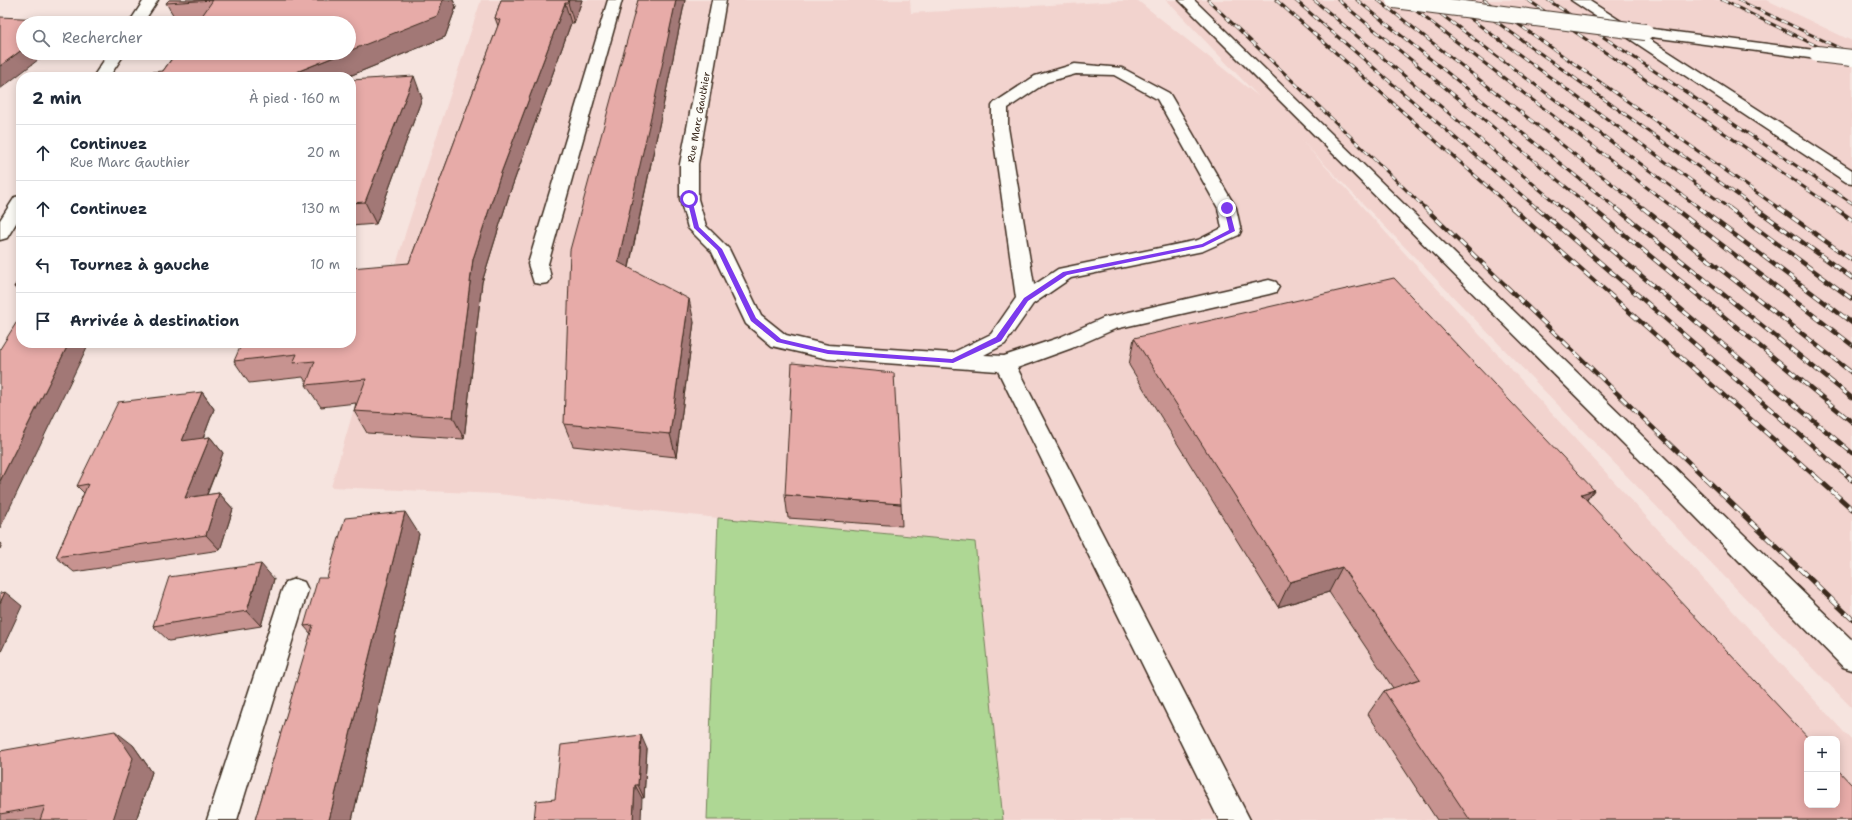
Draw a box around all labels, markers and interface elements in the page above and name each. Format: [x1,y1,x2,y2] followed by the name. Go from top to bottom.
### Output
[16,16,356,60] search box
[30,27,52,49] icon: search
[62,28,143,48] text: Rechercher
[684,70,713,164] street label: Rue Marc Gauthier
[32,87,82,109] text: 2 min
[249,90,340,107] text: À pied · 160 m
[70,134,147,154] text: Continuez
[32,142,54,164] icon: ahead
[307,144,340,161] text: 20 m
[70,154,190,171] text: Rue Marc Gauthier
[680,190,698,208] route start
[32,198,54,220] icon: ahead
[70,199,147,219] text: Continuez
[1218,199,1236,217] route end
[302,200,340,217] text: 130 m
[32,254,54,276] icon: left
[70,255,210,275] text: Tournez à gauche
[310,256,340,273] text: 10 m
[32,310,54,332] icon: arrive
[70,311,239,331] text: Arrivée à destination
[1804,736,1840,808] map controls
[1804,736,1840,772] button: +
[1804,772,1840,808] button: −

